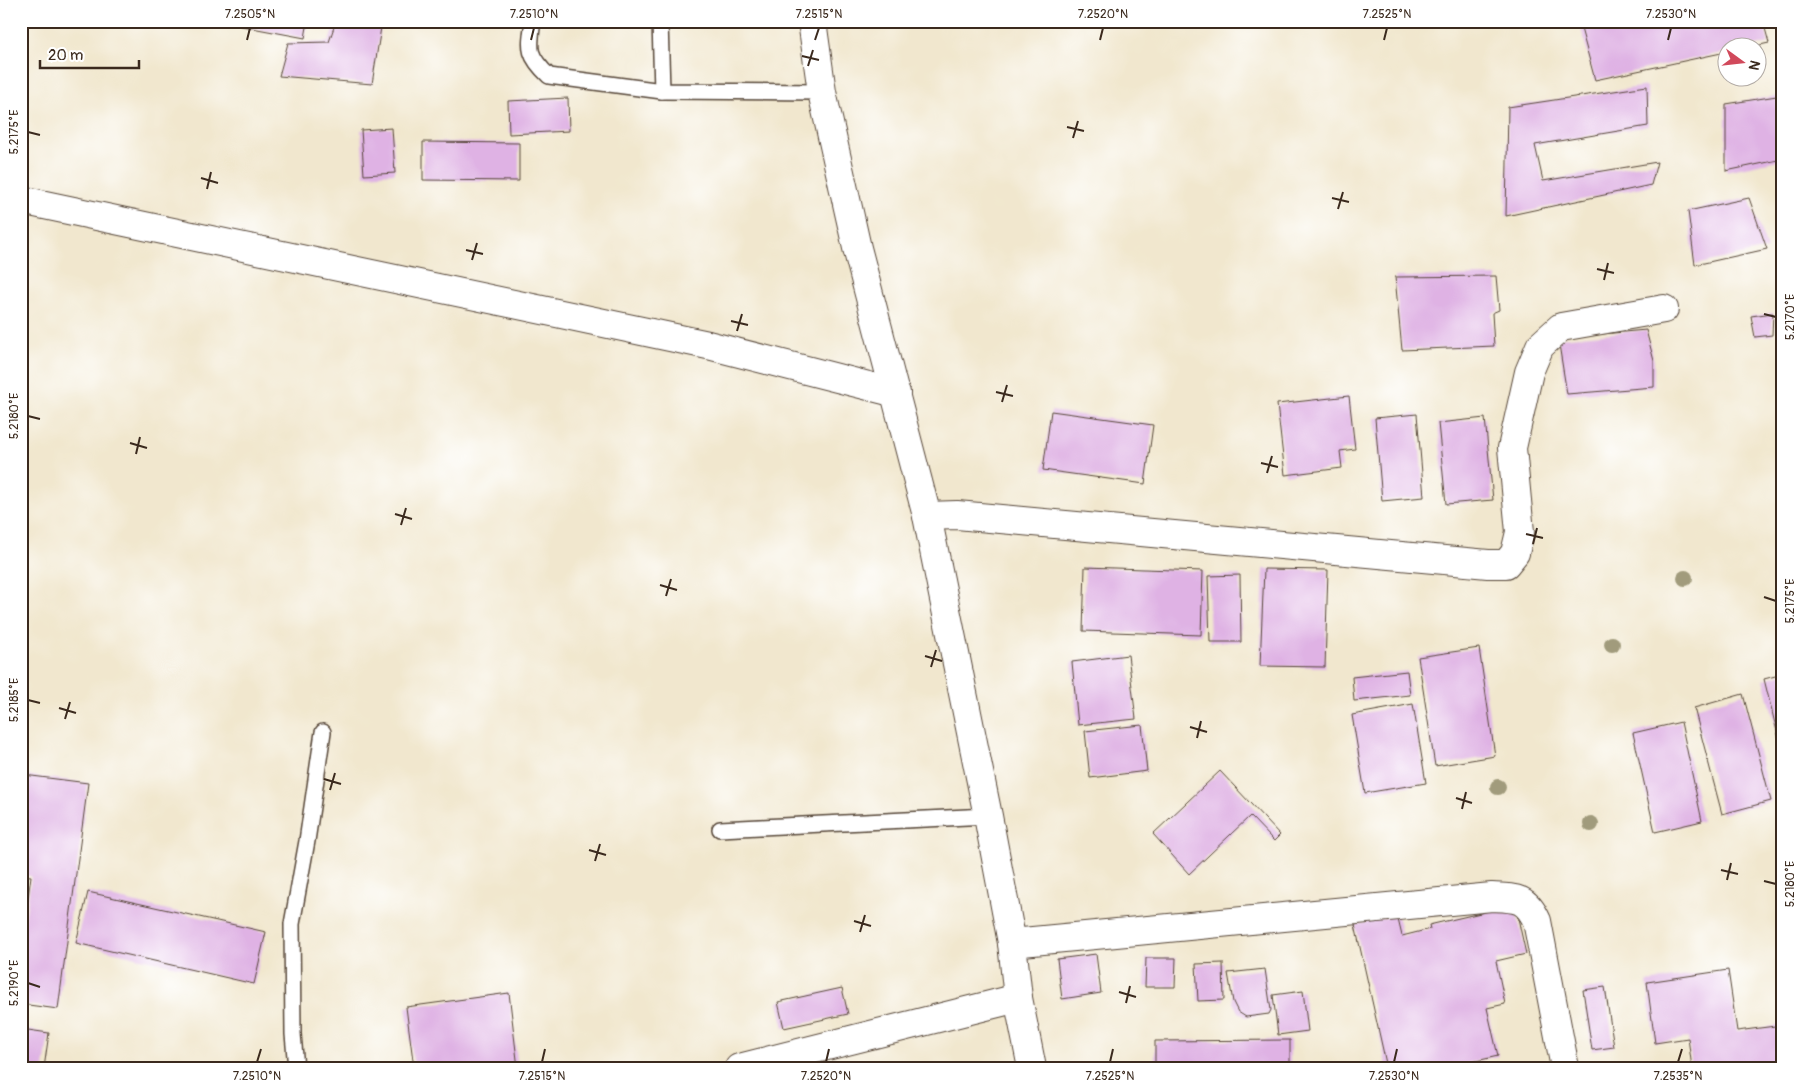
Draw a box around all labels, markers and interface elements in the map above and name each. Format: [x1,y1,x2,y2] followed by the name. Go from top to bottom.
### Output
[225,7,275,22] text: 7.2505°N
[510,7,558,22] text: 7.2510°N
[796,7,842,22] text: 7.2515°N
[1078,7,1128,22] text: 7.2520°N
[1363,7,1411,22] text: 7.2525°N
[1646,7,1696,22] text: 7.2530°N
[40,38,139,70] scale bar
[1716,38,1766,88] north arrow
[48,46,83,65] text: 20 m
[1745,58,1764,72] text: N
[7,110,22,154] text: 5.2175°E
[1783,294,1798,340] text: 5.2170°E
[7,393,22,439] text: 5.2180°E
[1783,579,1798,623] text: 5.2175°E
[7,678,22,722] text: 5.2185°E
[1783,861,1798,907] text: 5.2180°E
[7,960,22,1006] text: 5.2190°E
[233,1069,281,1084] text: 7.2510°N
[519,1069,565,1084] text: 7.2515°N
[801,1069,851,1084] text: 7.2520°N
[1086,1069,1134,1084] text: 7.2525°N
[1369,1069,1419,1084] text: 7.2530°N
[1654,1069,1702,1084] text: 7.2535°N

